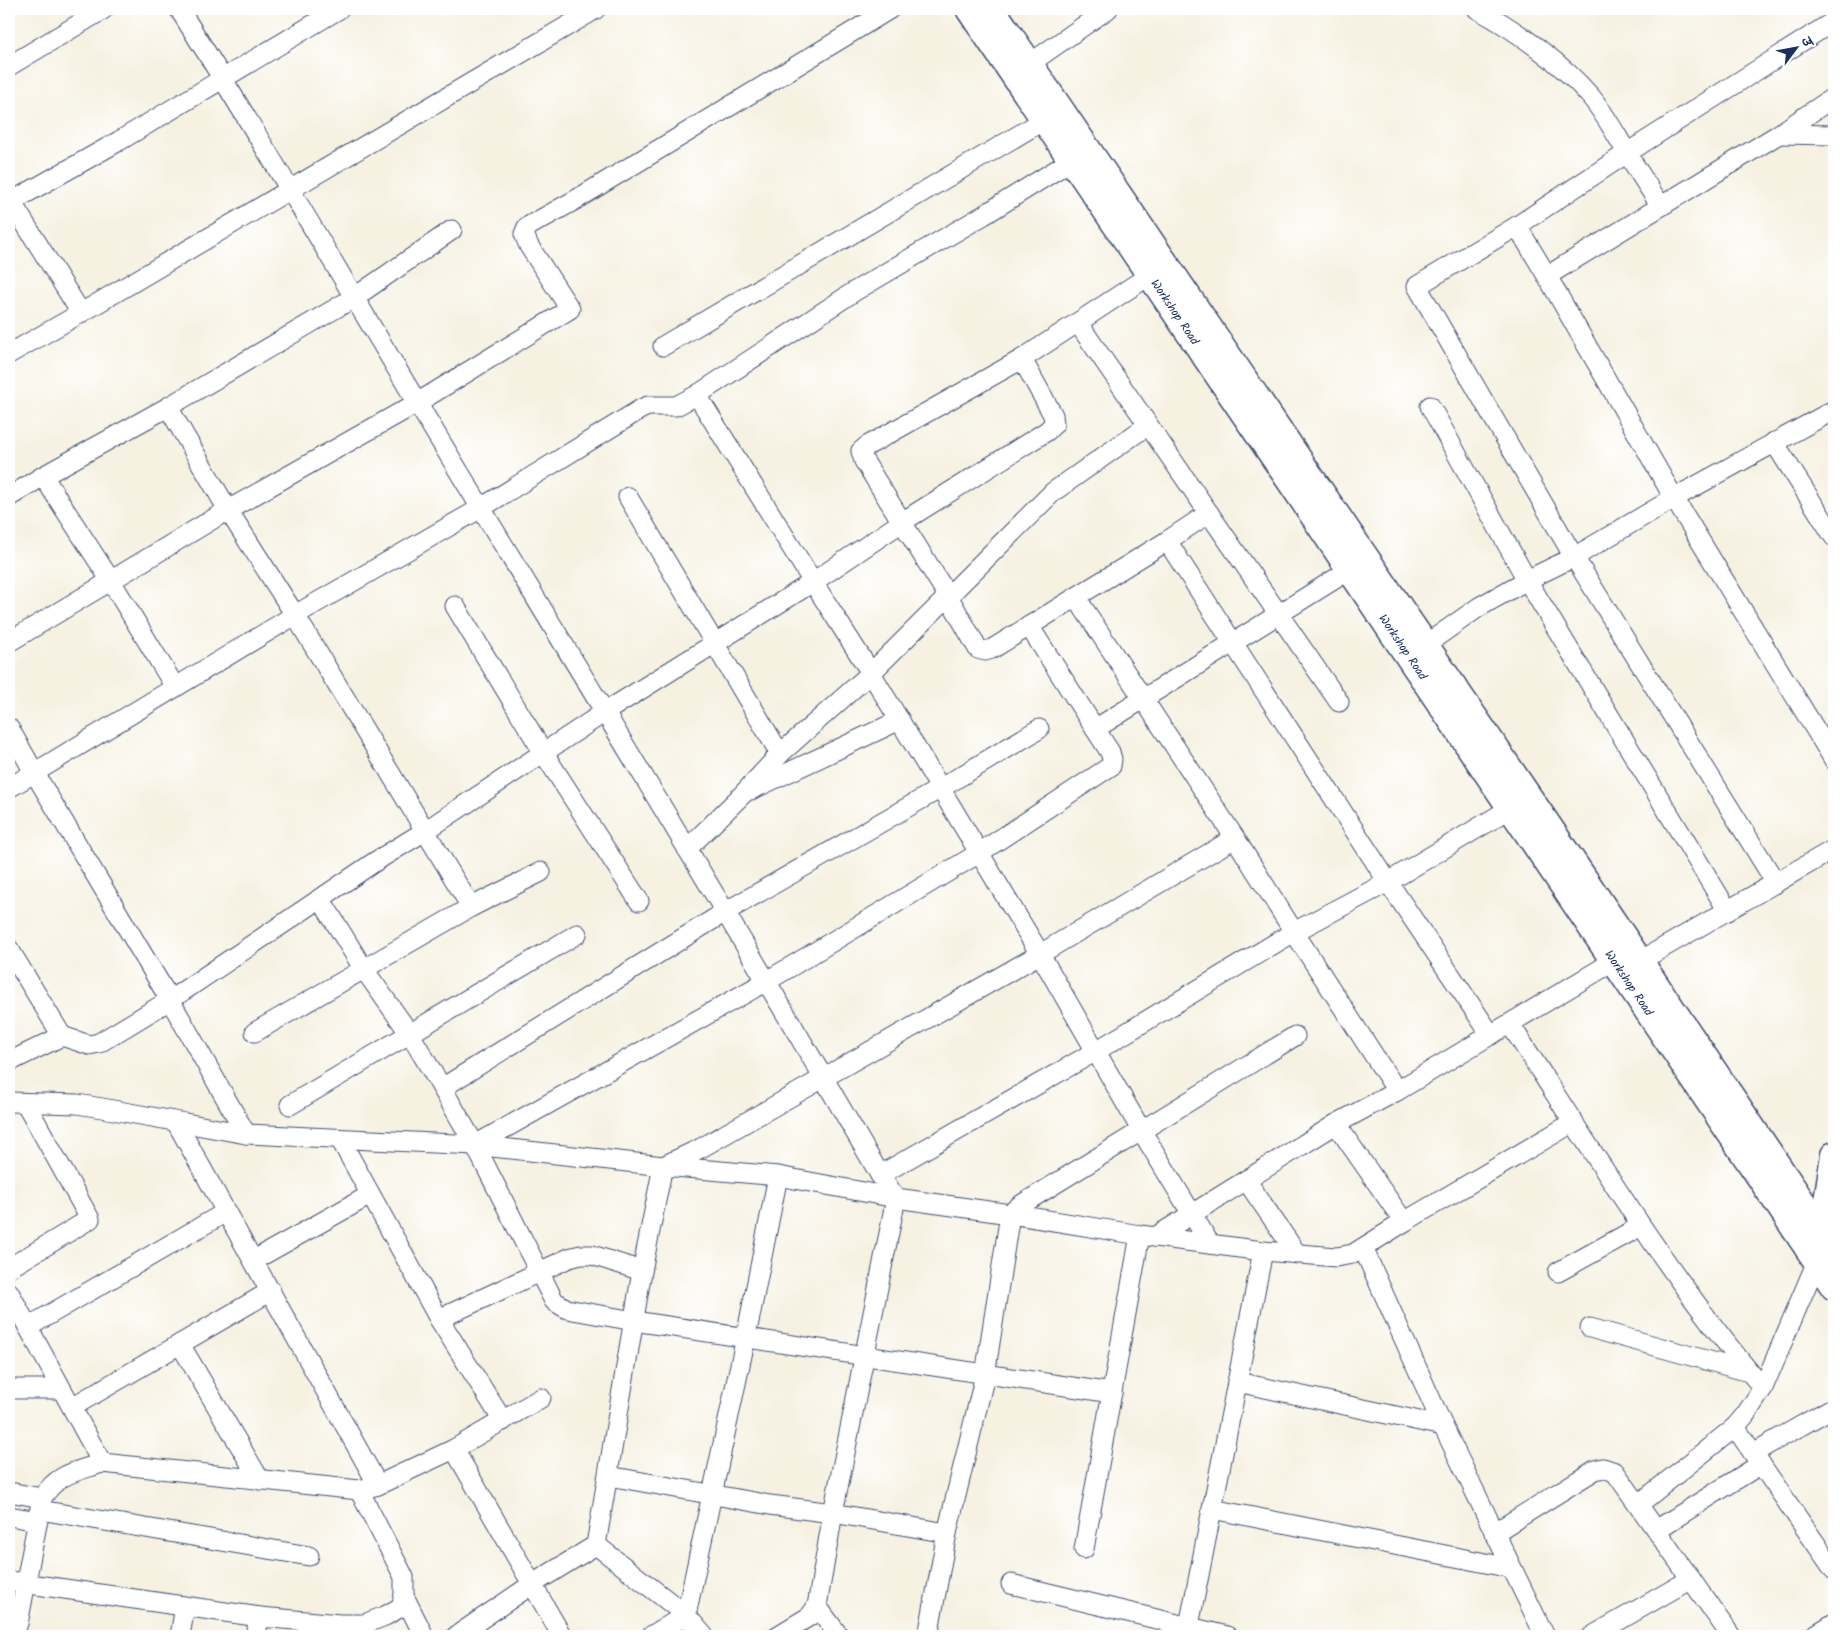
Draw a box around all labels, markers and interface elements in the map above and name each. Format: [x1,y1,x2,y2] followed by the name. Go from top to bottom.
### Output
[1770,22,1820,72] north arrow
[1795,32,1820,54] text: उ
[1145,275,1204,350] street label: Workshop Road
[1373,610,1432,685] street label: Workshop Road
[1599,946,1658,1021] street label: Workshop Road

